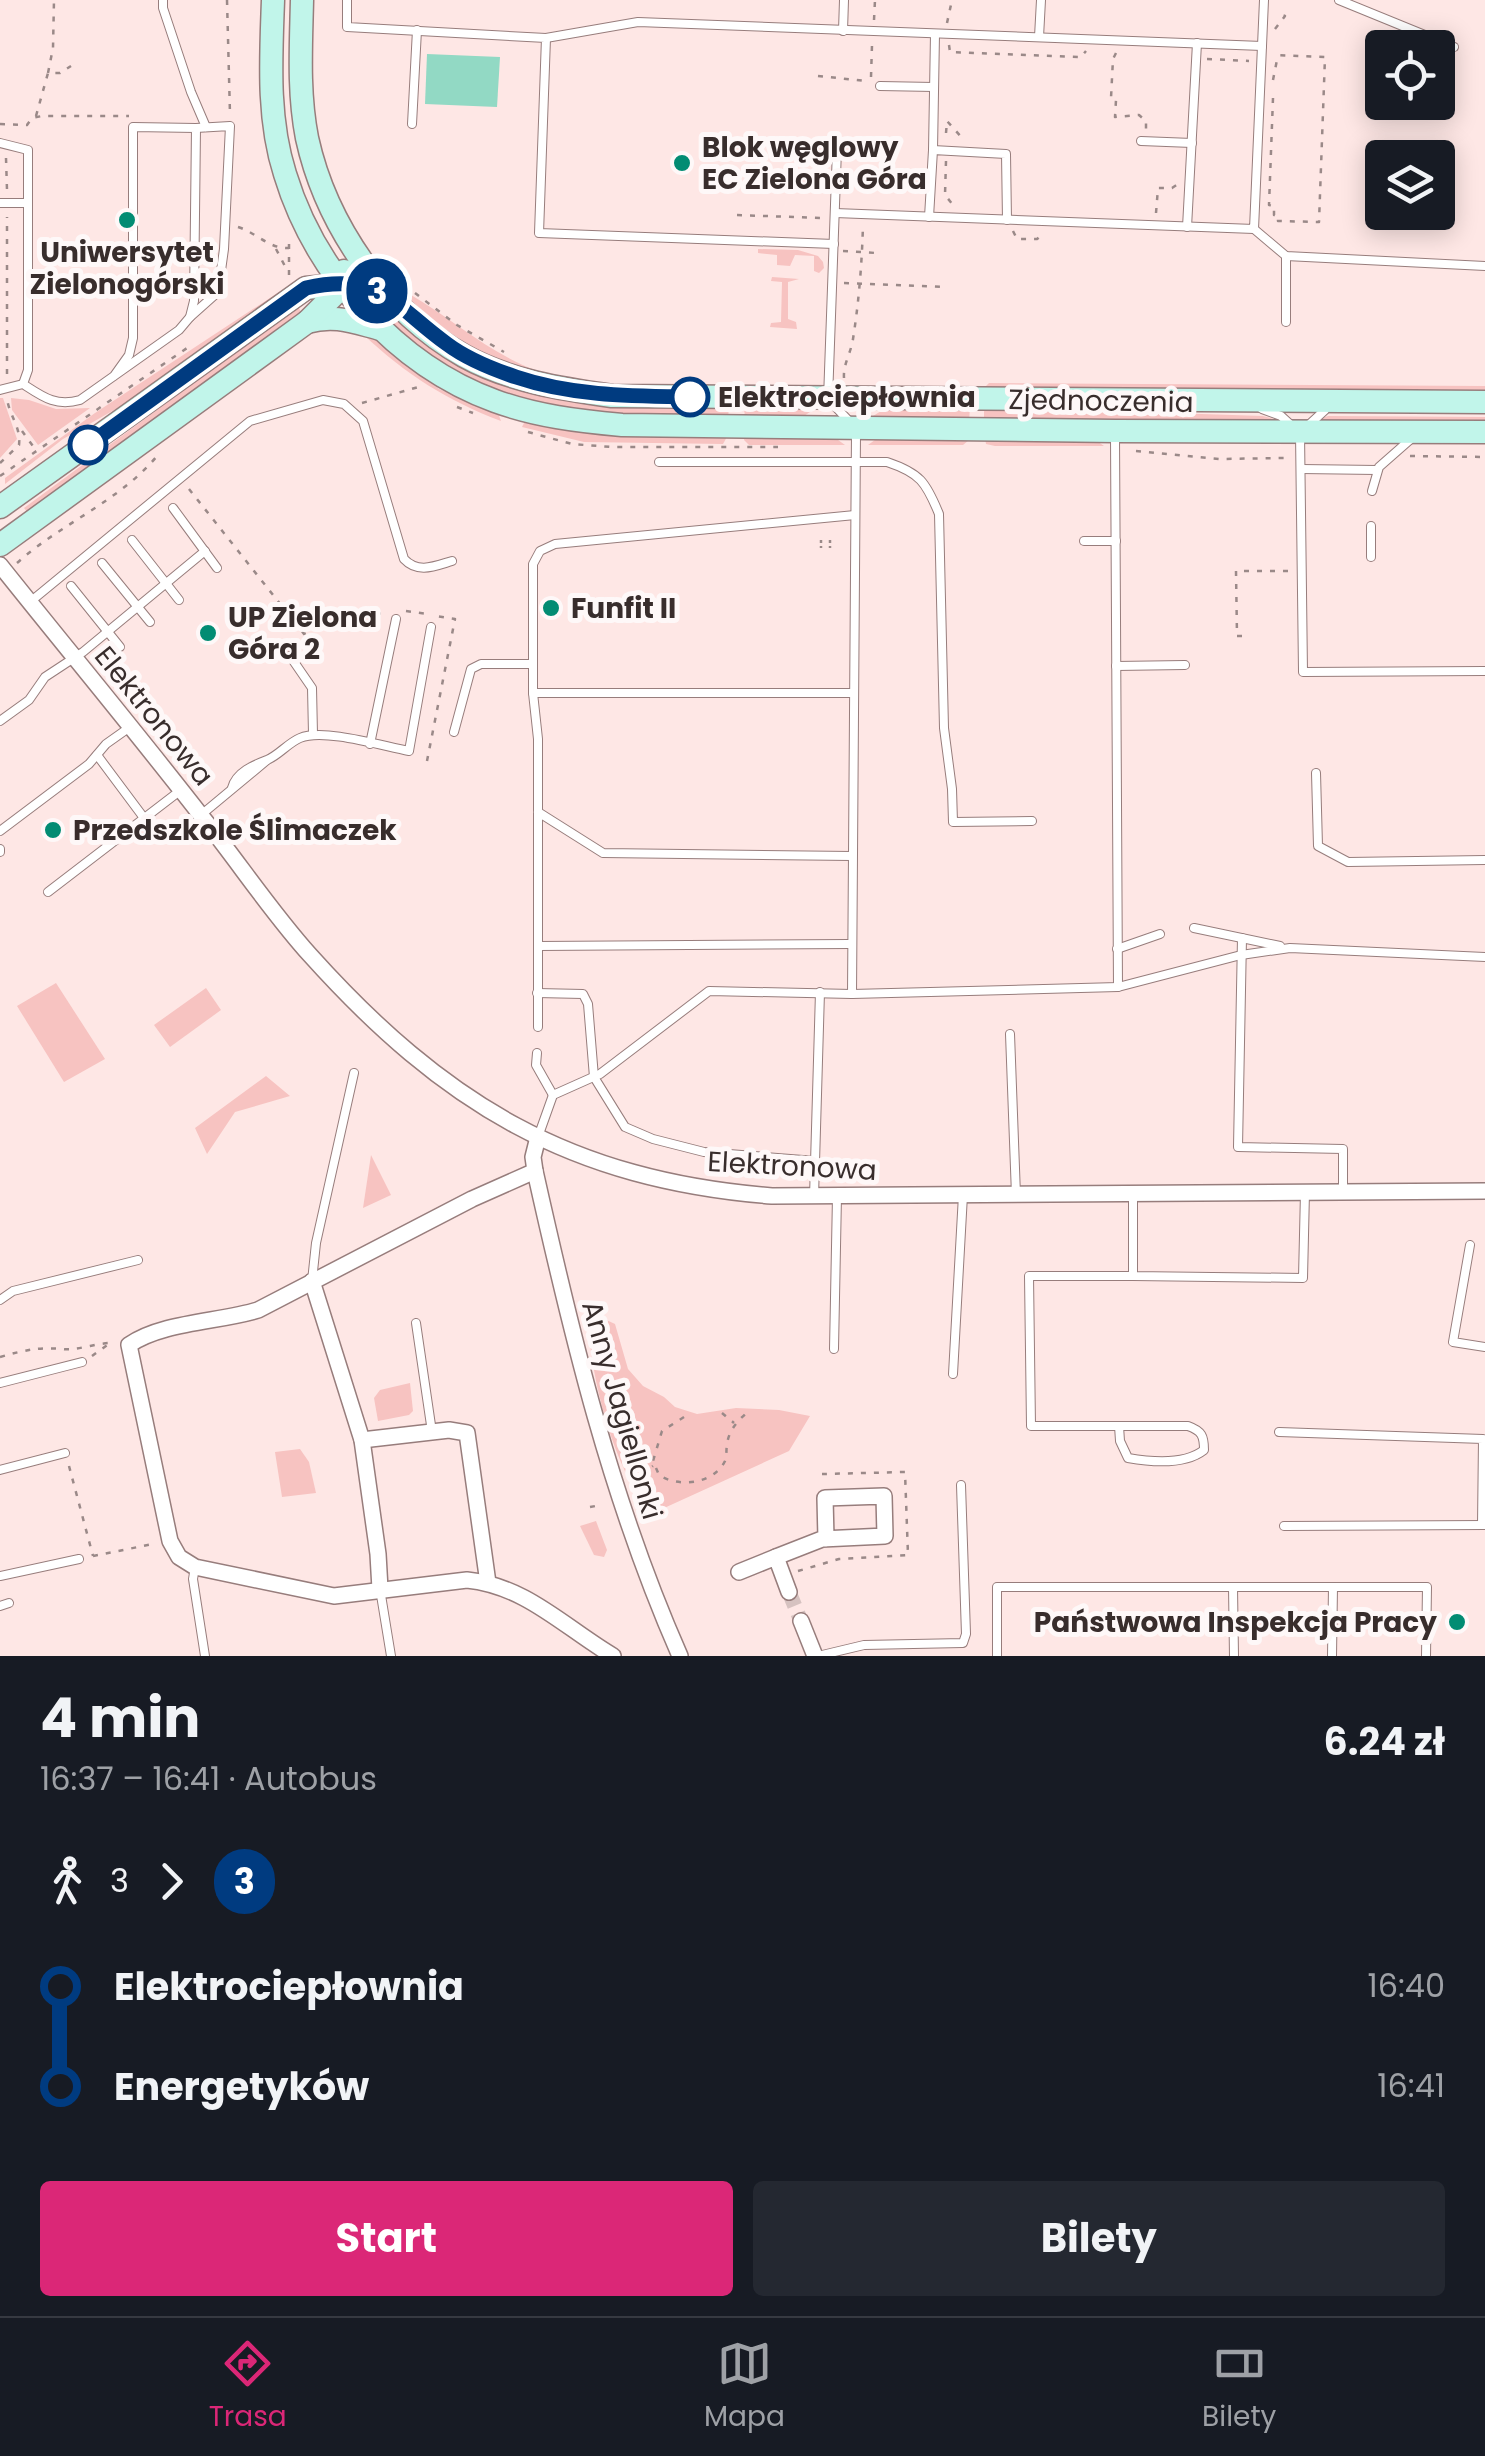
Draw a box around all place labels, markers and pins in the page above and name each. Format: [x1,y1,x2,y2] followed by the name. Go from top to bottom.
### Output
[702,128,927,199] place label: Blok węglowy EC Zielona Góra
[671,152,693,174] marker: Blok węglowy EC Zielona Góra
[116,209,138,231] marker: Uniwersytet Zielonogórski
[29,233,225,304] place label: Uniwersytet Zielonogórski
[671,378,709,416] marker: Elektrociepłownia
[718,378,976,417] place label: Elektrociepłownia
[69,426,107,464] unlabelled marker
[571,589,676,628] place label: Funfit II
[540,597,562,619] marker: Funfit II
[228,598,377,669] place label: UP Zielona Góra 2
[197,622,219,644] marker: UP Zielona Góra 2
[73,811,397,850] place label: Przedszkole Ślimaczek
[42,819,64,841] marker: Przedszkole Ślimaczek
[1034,1603,1437,1642] place label: Państwowa Inspekcja Pracy
[1446,1611,1468,1633] marker: Państwowa Inspekcja Pracy

